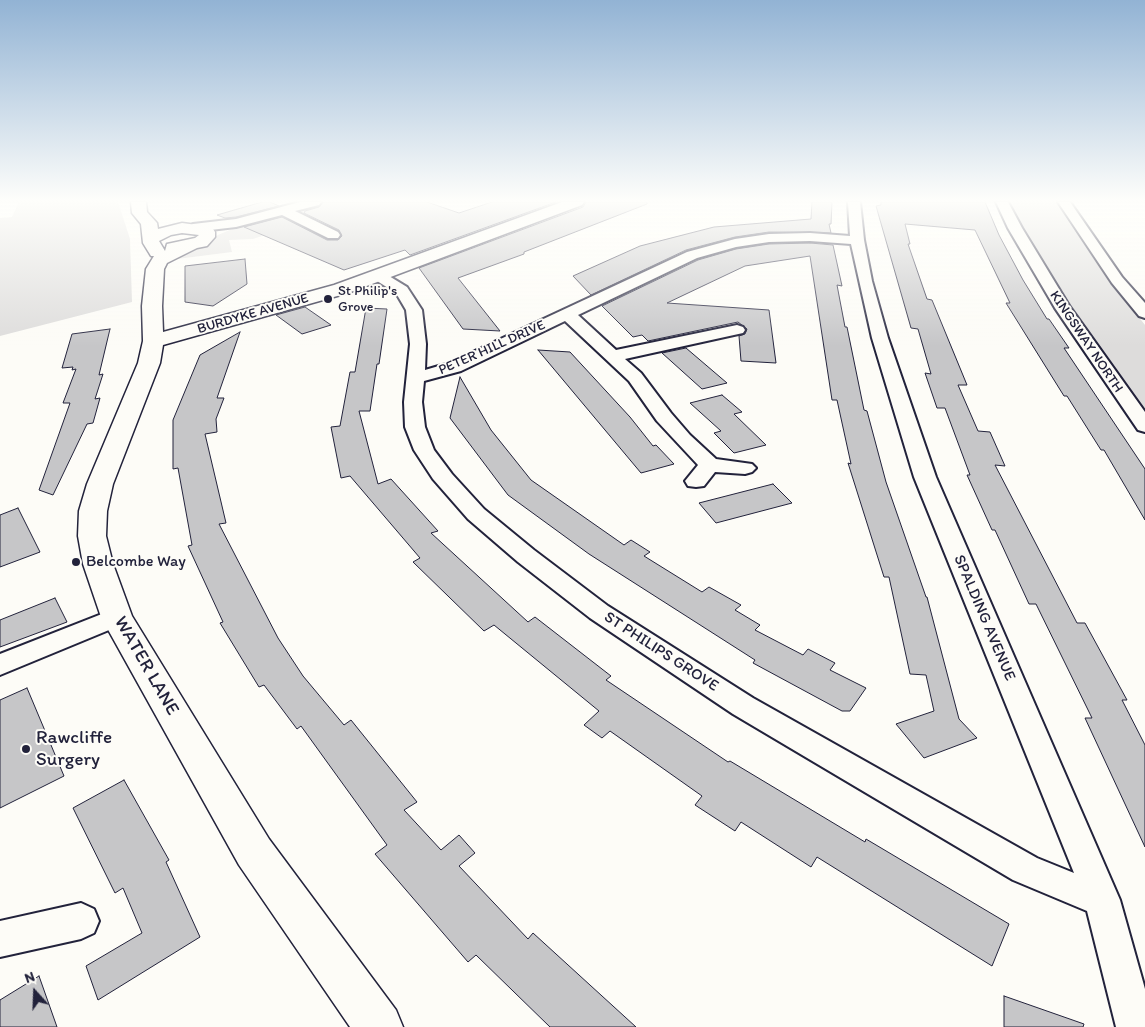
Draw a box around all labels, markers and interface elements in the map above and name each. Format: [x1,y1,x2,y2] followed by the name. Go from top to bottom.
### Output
[338,283,397,316] place label: St Philip's Grove
[1046,288,1126,396] street label: KINGSWAY NORTH
[195,290,311,338] street label: BURDYKE AVENUE
[322,293,334,305] marker: St Philip's Grove
[436,317,548,379] street label: PETER HILL DRIVE
[86,552,186,572] place label: Belcombe Way
[949,552,1019,684] street label: SPALDING AVENUE
[70,556,82,568] marker: Belcombe Way
[600,608,722,696] street label: ST PHILIPS GROVE
[108,612,184,720] street label: WATER LANE
[36,727,112,771] place label: Rawcliffe Surgery
[20,743,32,755] marker: Rawcliffe Surgery
[10,967,60,1017] north arrow
[22,968,37,987] text: N

